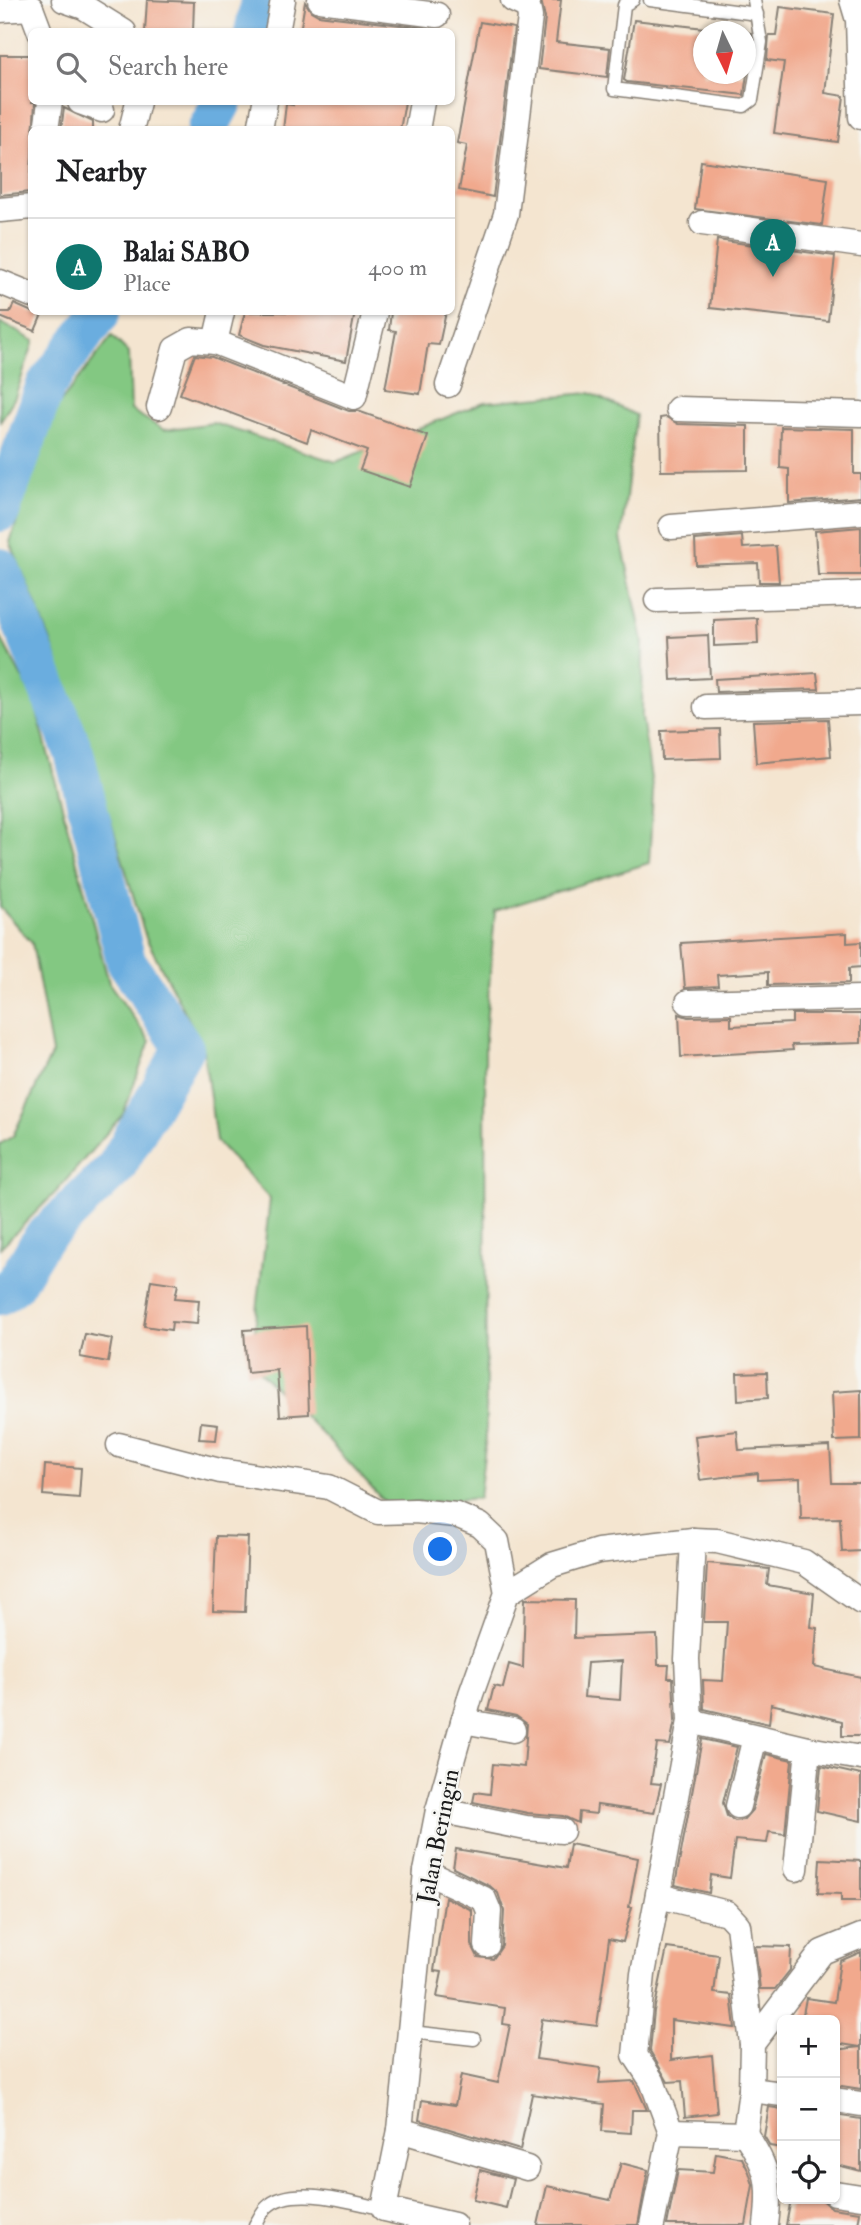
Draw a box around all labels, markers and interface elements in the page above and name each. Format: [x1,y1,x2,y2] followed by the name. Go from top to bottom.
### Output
[693,21,756,84] north arrow
[28,28,455,105] search box
[52,48,90,86] icon: search
[108,51,228,83] text: Search here
[56,153,146,190] text: Nearby
[750,219,796,277] pin: A
[123,237,250,269] text: Balai SABO
[72,253,86,282] text: A
[368,253,427,282] text: 400 m
[123,269,171,298] text: Place
[423,1532,457,1566] your location
[410,1766,467,1907] street label: Jalan Beringin
[777,2015,840,2204] map controls
[777,2015,840,2078] button: +
[777,2078,840,2141] button: −
[777,2141,840,2204] button: locate

